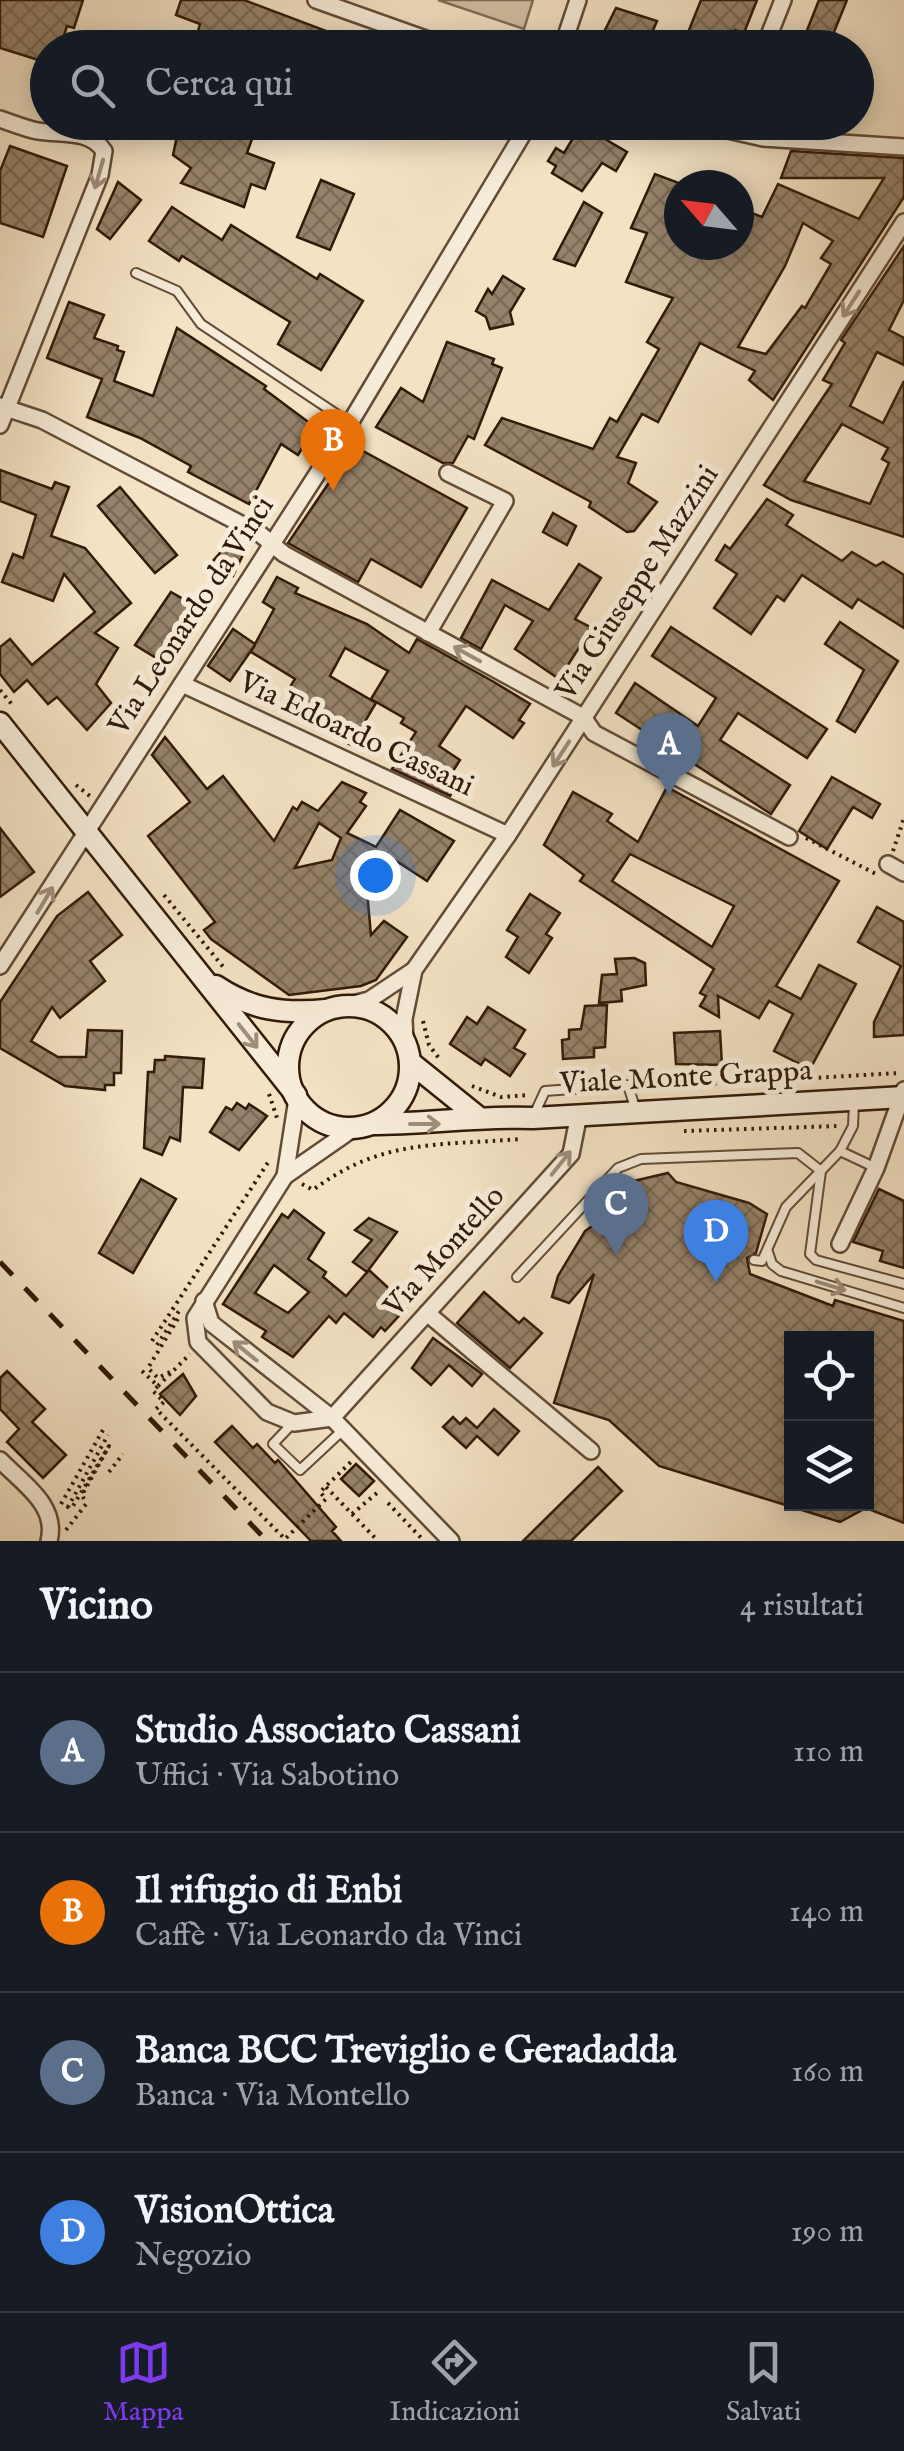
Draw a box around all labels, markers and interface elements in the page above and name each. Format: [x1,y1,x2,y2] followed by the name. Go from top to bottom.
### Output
[30,30,874,140] search box
[65,58,120,113] icon: search
[145,61,293,109] text: Cerca qui
[88,158,107,190] one-way arrow
[664,170,754,260] north arrow
[841,290,862,318] one-way arrow
[300,408,366,491] pin: B
[547,458,728,708] street label: Via Giuseppe Mazzini
[100,489,283,743] street label: Via Leonardo da Vinci
[453,643,482,663] one-way arrow
[231,663,480,806] street label: Via Edoardo Cassani
[636,712,702,795] pin: A
[550,739,571,767] one-way arrow
[350,850,401,901] your location
[35,886,55,915] one-way arrow
[237,1023,259,1049] one-way arrow
[558,1052,813,1104] street label: Viale Monte Grappa
[408,1114,440,1134] one-way arrow
[550,1150,572,1176] one-way arrow
[584,1172,648,1255] pin: C
[376,1179,514,1326] street label: Via Montello
[684,1200,748,1282] pin: D
[815,1278,846,1296] one-way arrow
[784,1331,874,1511] map controls
[784,1331,874,1421] button: locate
[232,1340,258,1362] one-way arrow
[784,1421,874,1511] button: layers
[40,1580,153,1633] text: Vicino
[740,1586,864,1627] text: 4 risultati
[135,1708,521,1756] text: Studio Associato Cassani
[62,1732,83,1773] text: A
[793,1732,864,1773] text: 110 m
[135,1756,399,1797] text: Uffici · Via Sabotino
[135,1868,403,1916] text: Il rifugio di Enbi
[62,1892,83,1933] text: B
[789,1892,864,1933] text: 140 m
[135,1916,522,1957] text: Caffè · Via Leonardo da Vinci
[135,2028,676,2076] text: Banca BCC Treviglio e Geradadda
[61,2052,84,2093] text: C
[791,2052,864,2093] text: 160 m
[135,2076,410,2117] text: Banca · Via Montello
[135,2188,334,2236] text: VisionOttica
[60,2212,85,2253] text: D
[791,2212,864,2253] text: 190 m
[135,2236,251,2277] text: Negozio
[103,2335,184,2430] tab: Mappa
[389,2335,520,2430] tab: Indicazioni
[726,2335,801,2430] tab: Salvati

